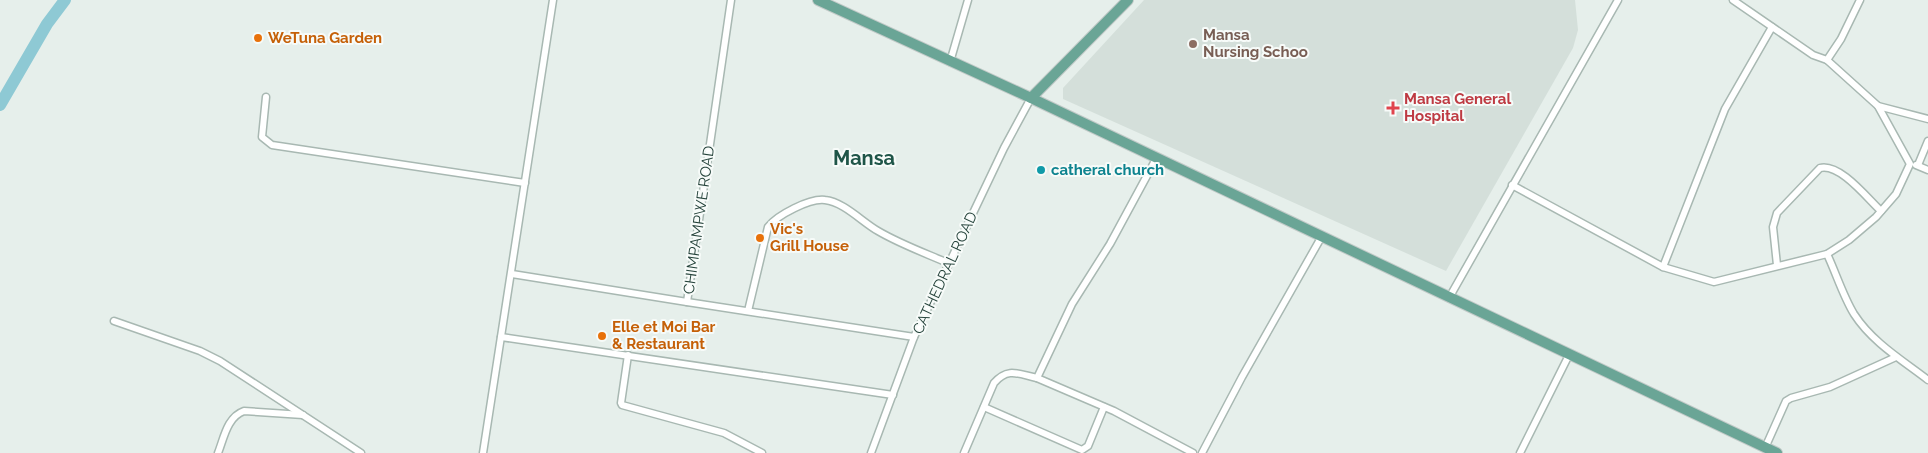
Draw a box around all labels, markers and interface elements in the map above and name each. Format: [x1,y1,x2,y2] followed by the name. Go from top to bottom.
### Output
[1203,26,1308,61] place label: Mansa Nursing Schoo
[268,29,382,47] place label: WeTuna Garden
[252,32,264,44] marker: WeTuna Garden
[1187,38,1199,50] marker: Mansa Nursing Schoo
[1404,90,1511,125] place label: Mansa General Hospital
[1386,101,1400,115] marker: Mansa General Hospital
[680,144,718,295] street label: CHIMPAMPWE ROAD
[833,146,895,170] district label: Mansa
[1051,161,1164,179] place label: catheral church
[1035,164,1047,176] marker: catheral church
[909,209,981,337] street label: CATHEDRAL ROAD
[770,220,849,255] place label: Vic's Grill House
[754,232,766,244] marker: Vic's Grill House
[612,318,716,353] place label: Elle et Moi Bar & Restaurant
[596,330,608,342] marker: Elle et Moi Bar & Restaurant

